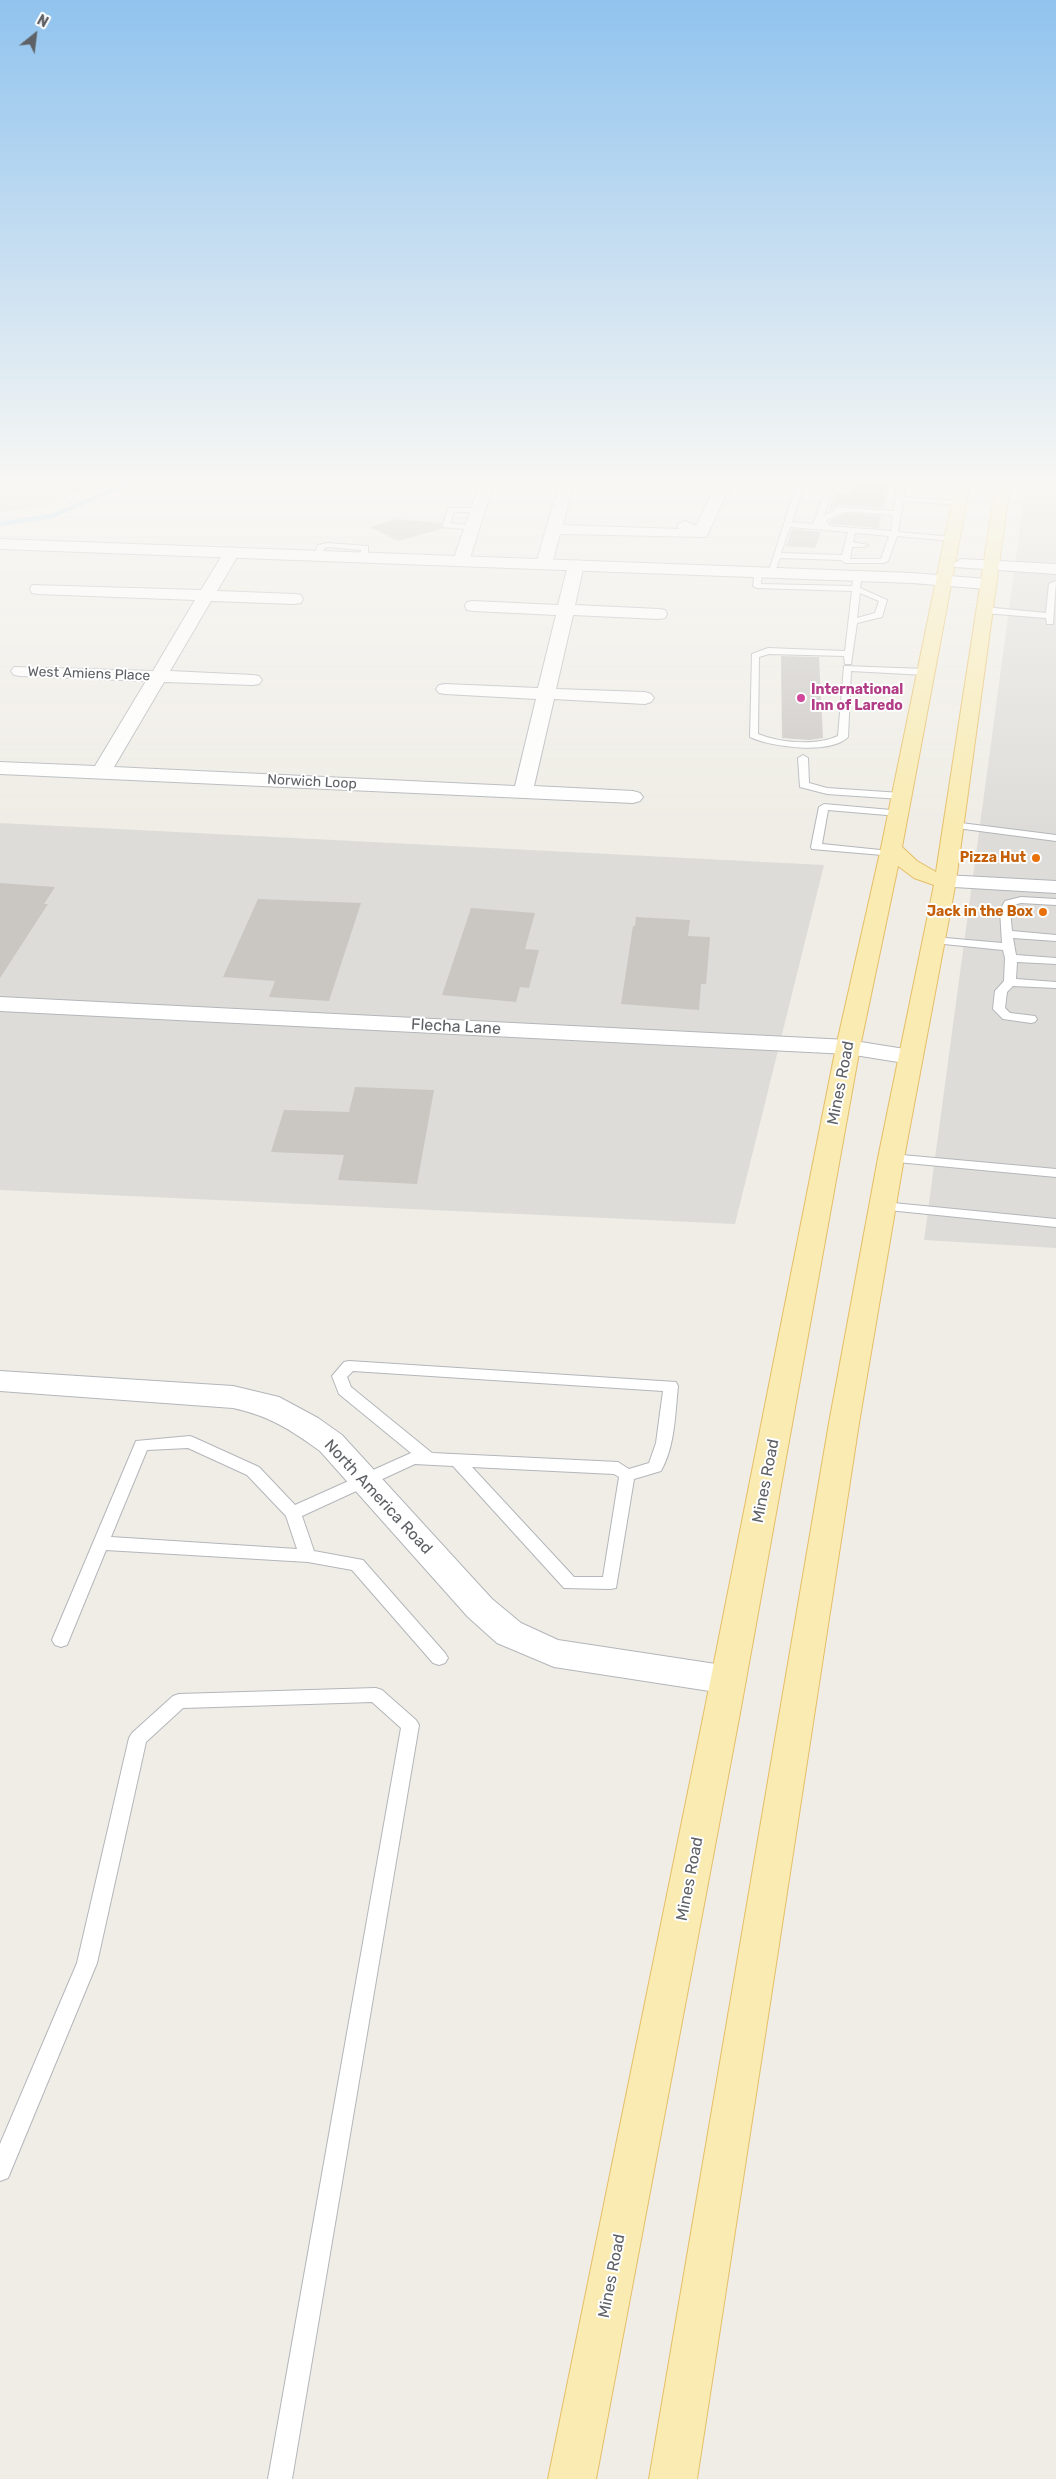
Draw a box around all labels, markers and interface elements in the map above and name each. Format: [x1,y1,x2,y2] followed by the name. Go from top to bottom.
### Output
[10,10,60,60] north arrow
[34,12,51,31] text: N
[27,663,151,685] street label: West Amiens Place
[811,682,903,714] place label: International Inn of Laredo
[795,692,807,704] marker: International Inn of Laredo
[267,771,357,793] street label: Norwich Loop
[960,850,1026,866] place label: Pizza Hut
[1030,852,1042,864] marker: Pizza Hut
[927,904,1033,920] place label: Jack in the Box
[1037,906,1049,918] marker: Jack in the Box
[411,1015,501,1039] street label: Flecha Lane
[823,1039,859,1127] street label: Mines Road
[320,1436,436,1558] street label: North America Road
[748,1437,784,1525] street label: Mines Road
[672,1835,708,1923] street label: Mines Road
[594,2232,630,2320] street label: Mines Road

